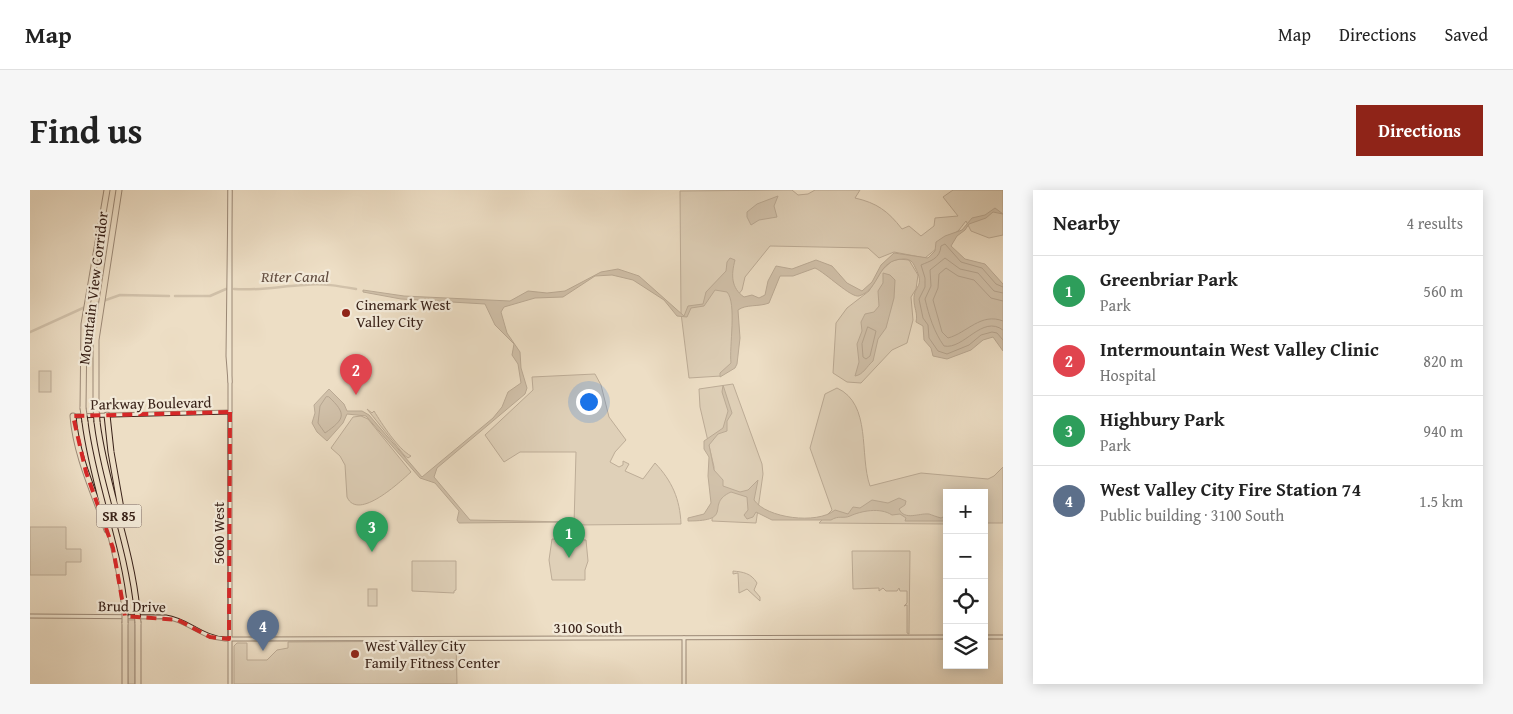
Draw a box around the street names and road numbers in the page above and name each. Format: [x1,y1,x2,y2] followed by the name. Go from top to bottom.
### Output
[73,210,113,366] street label: Mountain View Corridor
[90,391,212,415] street label: Parkway Boulevard
[208,501,229,564] street label: 5600 West
[96,504,142,528] road number: SR 85
[98,595,166,617] street label: Brud Drive
[553,617,623,638] street label: 3100 South

